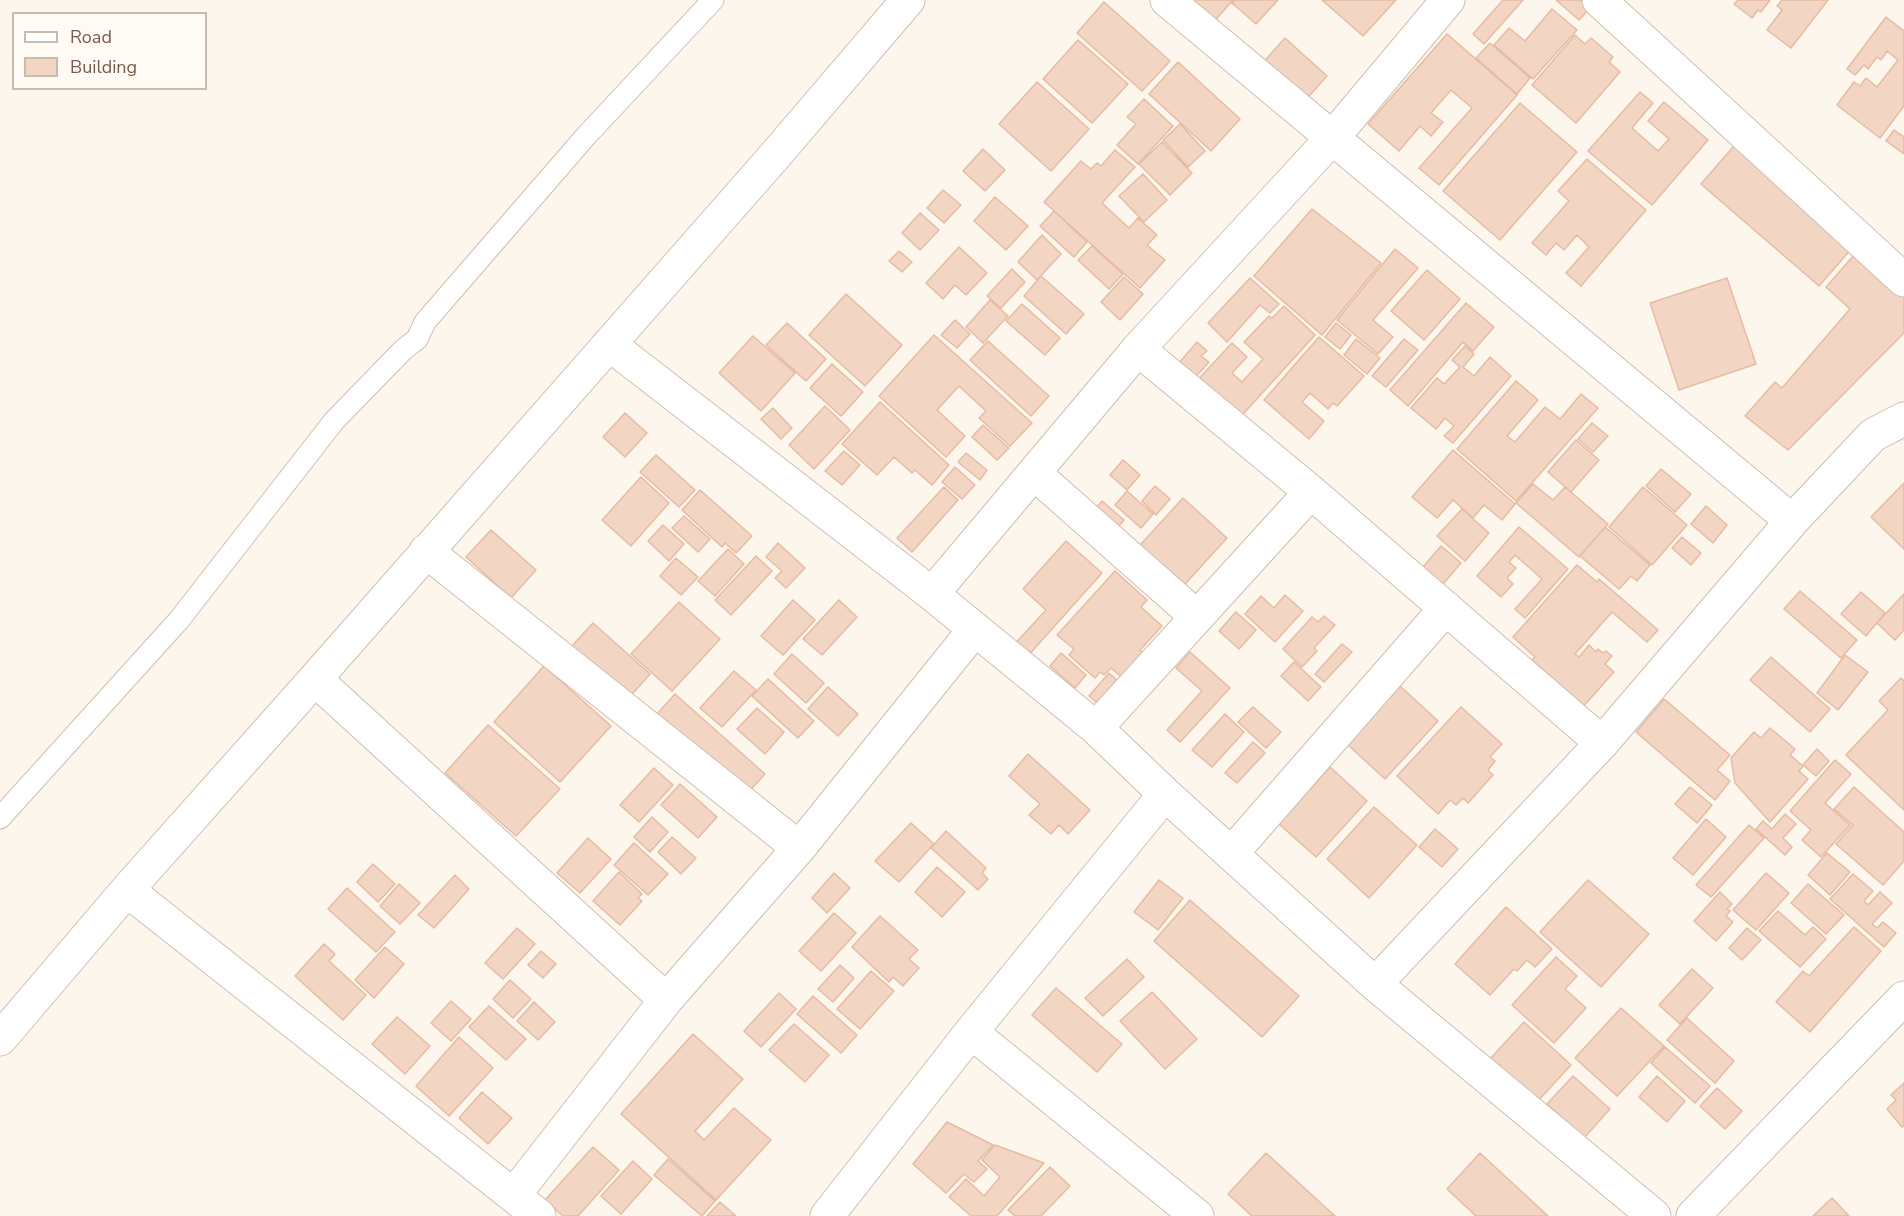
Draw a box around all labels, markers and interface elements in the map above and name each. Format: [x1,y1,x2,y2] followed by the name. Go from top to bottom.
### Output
[12,12,207,90] legend
[70,25,112,49] text: Road
[70,55,137,79] text: Building

